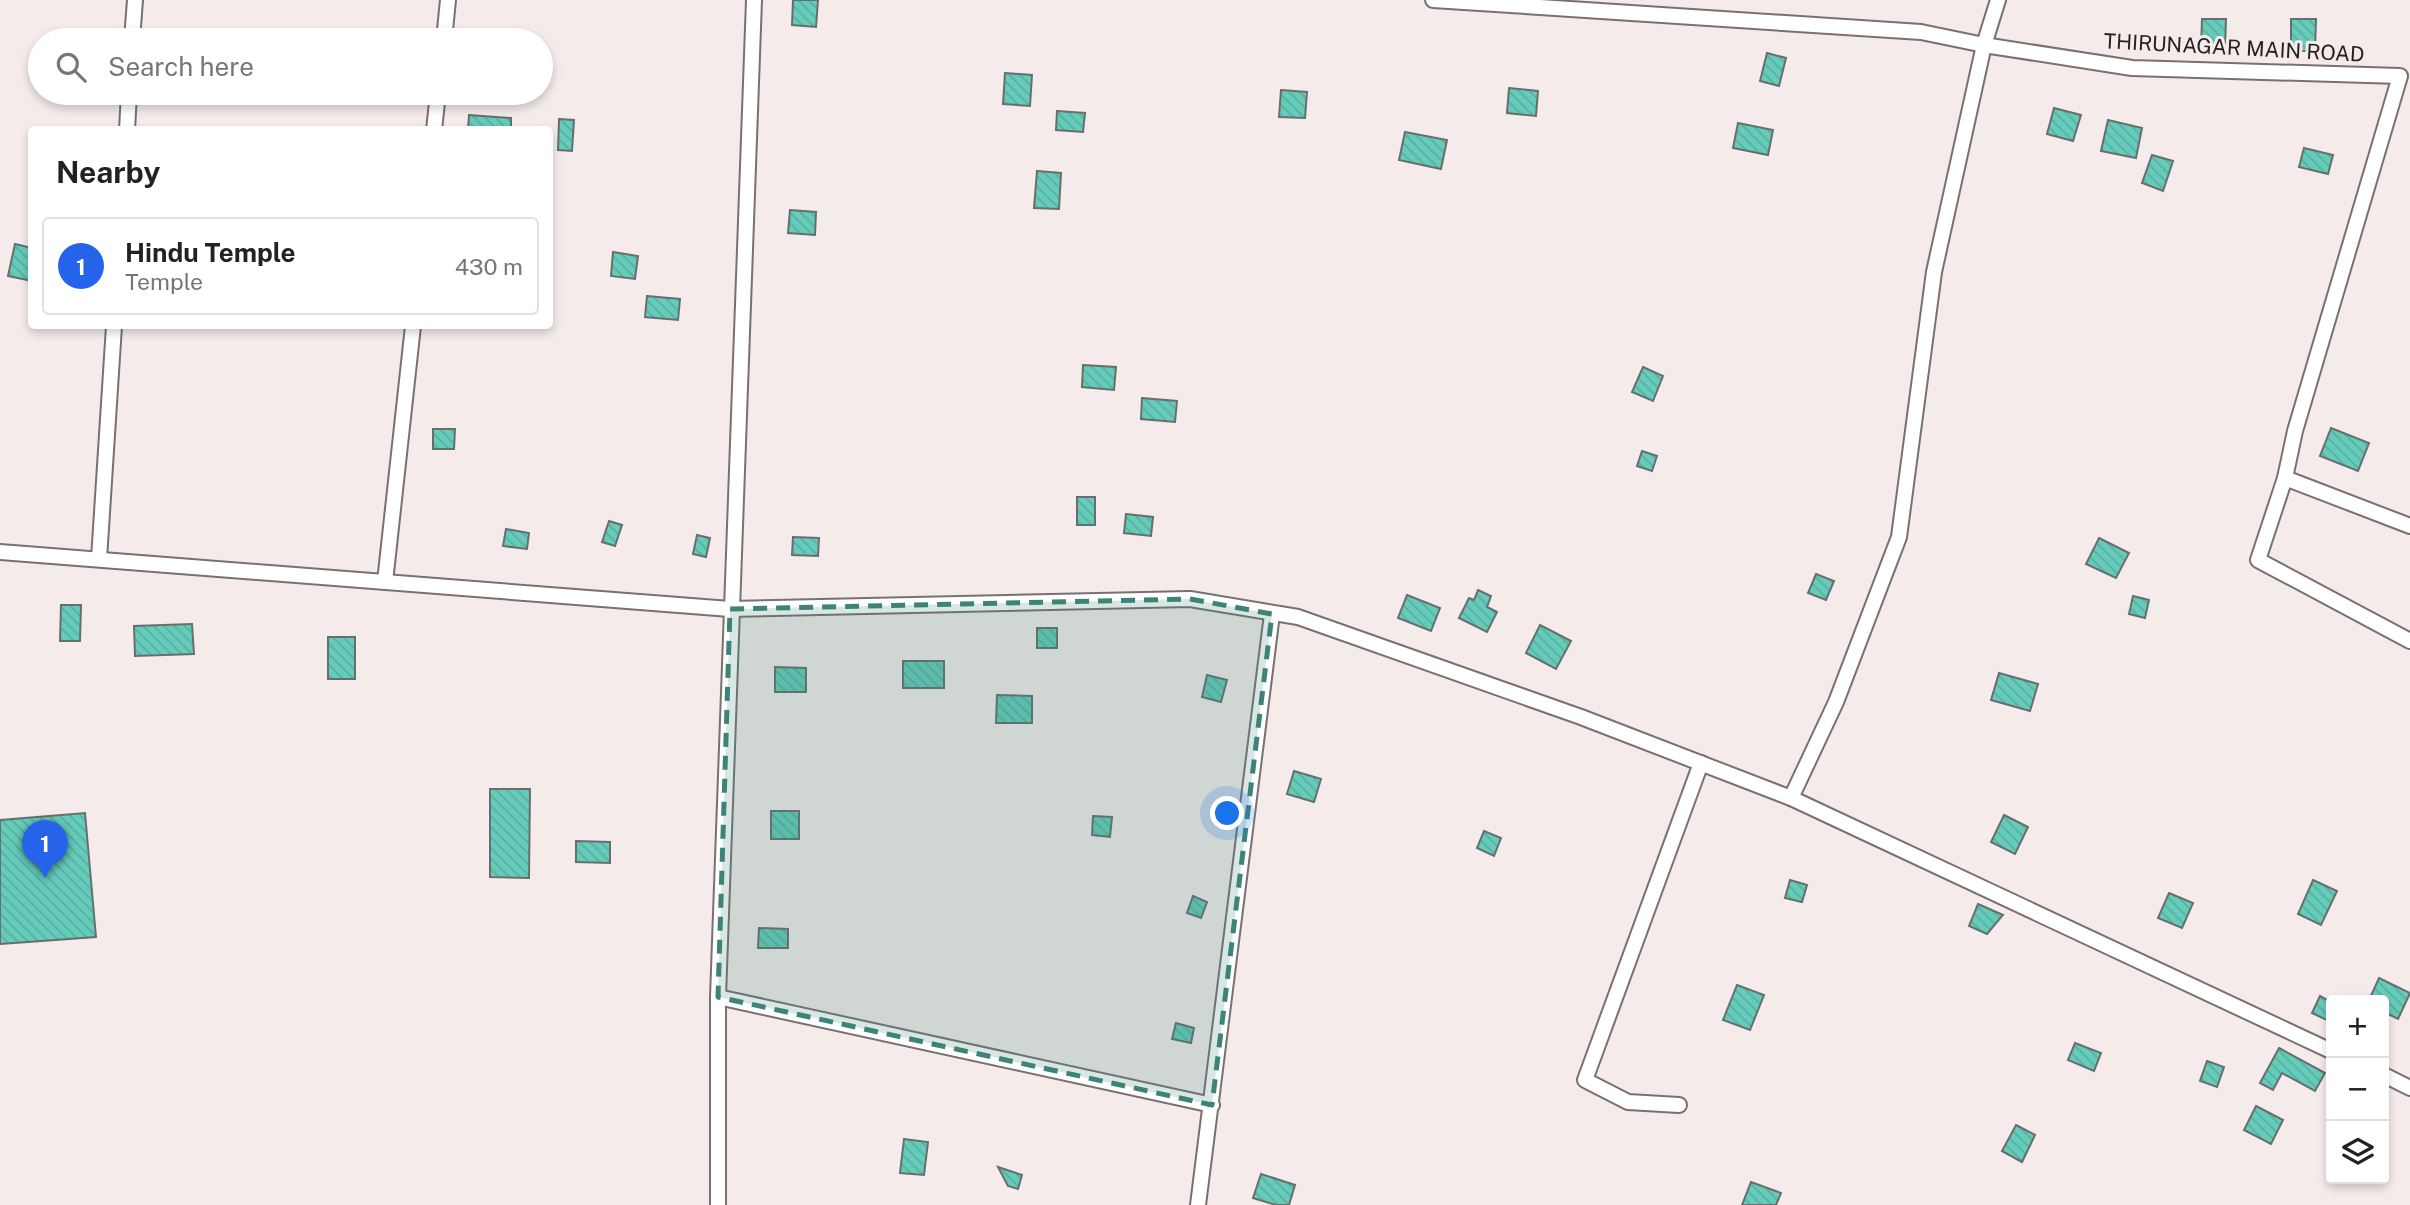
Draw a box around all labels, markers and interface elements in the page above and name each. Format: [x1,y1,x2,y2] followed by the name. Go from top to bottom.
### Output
[28,28,553,105] search box
[2103,28,2365,67] street label: THIRUNAGAR MAIN ROAD
[52,48,90,86] icon: search
[108,51,254,82] text: Search here
[56,154,160,190] text: Nearby
[125,237,295,268] text: Hindu Temple
[76,253,86,280] text: 1
[455,253,523,280] text: 430 m
[125,268,203,295] text: Temple
[1210,796,1244,830] your location
[22,820,68,878] pin: 1
[2326,995,2389,1184] map controls
[2326,995,2389,1058] button: +
[2326,1058,2389,1121] button: −
[2326,1121,2389,1184] button: layers

